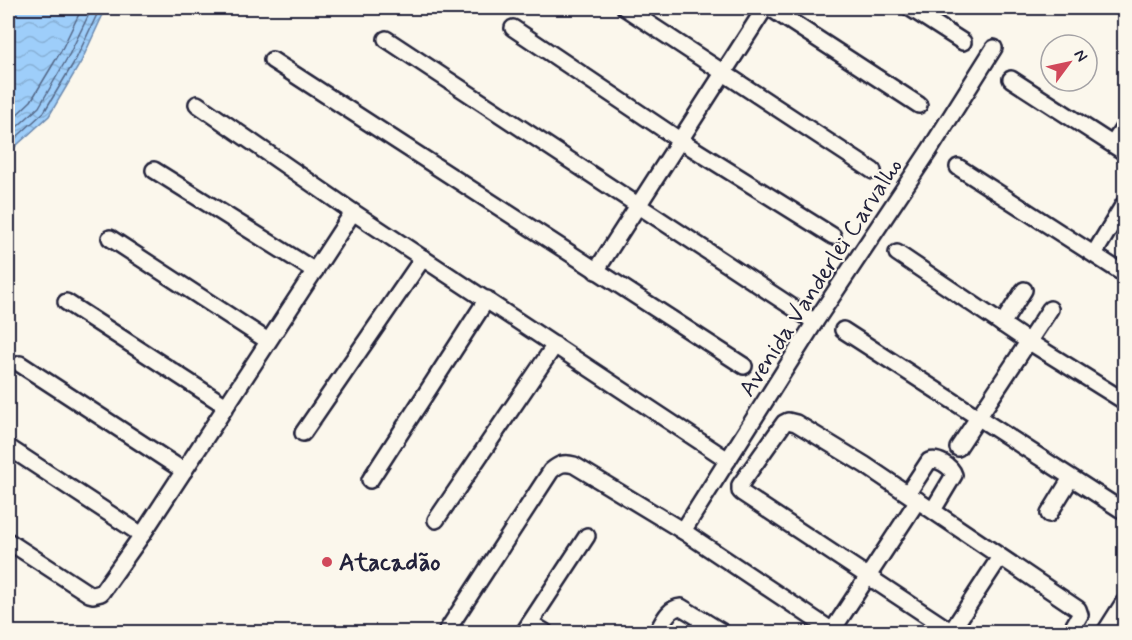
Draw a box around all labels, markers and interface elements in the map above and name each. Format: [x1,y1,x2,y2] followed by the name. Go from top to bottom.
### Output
[1039,33,1099,93] north arrow
[1069,45,1092,66] text: N
[732,153,910,403] street label: Avenida Vanderlei Carvalho
[339,548,441,579] place label: Atacadão
[320,555,334,569] marker: Atacadão

